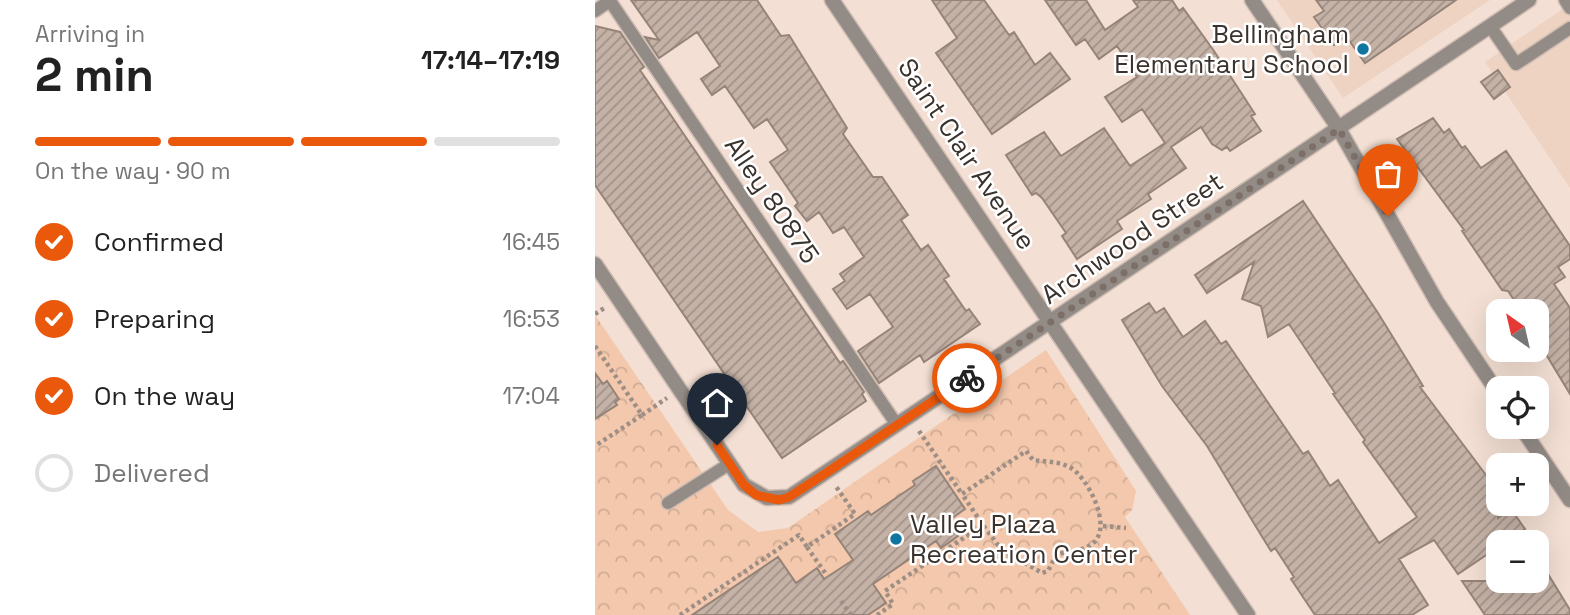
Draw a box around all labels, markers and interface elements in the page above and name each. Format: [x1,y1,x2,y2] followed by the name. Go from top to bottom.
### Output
[1114,17,1349,81] place label: Bellingham Elementary School
[35,19,145,49] text: Arriving in
[1355,41,1371,57] marker: Bellingham Elementary School
[421,43,560,77] text: 17:14–17:19
[35,46,154,104] text: 2 min
[890,52,1044,256] street label: Saint Clair Avenue
[717,130,827,270] street label: Alley 80875
[1358,144,1418,216] pin
[1369,155,1407,193] icon: bag
[35,156,230,186] text: On the way · 90 m
[1034,164,1230,312] street label: Archwood Street
[35,223,73,261] icon: check
[94,225,224,259] text: Confirmed
[502,227,560,257] text: 16:45
[1486,299,1549,362] north arrow
[1486,299,1549,593] map controls
[35,300,73,338] icon: check
[94,302,215,336] text: Preparing
[503,304,560,334] text: 16:53
[932,343,1002,413] courier
[948,359,986,397] icon: bike
[687,373,747,445] pin
[1486,376,1549,439] button: locate
[35,377,73,415] icon: check
[94,379,235,413] text: On the way
[502,381,560,411] text: 17:04
[698,384,736,422] icon: home
[1486,453,1549,516] button: +
[94,456,210,490] text: Delivered
[910,507,1138,571] place label: Valley Plaza Recreation Center
[1486,530,1549,593] button: −
[888,531,904,547] marker: Valley Plaza Recreation Center

